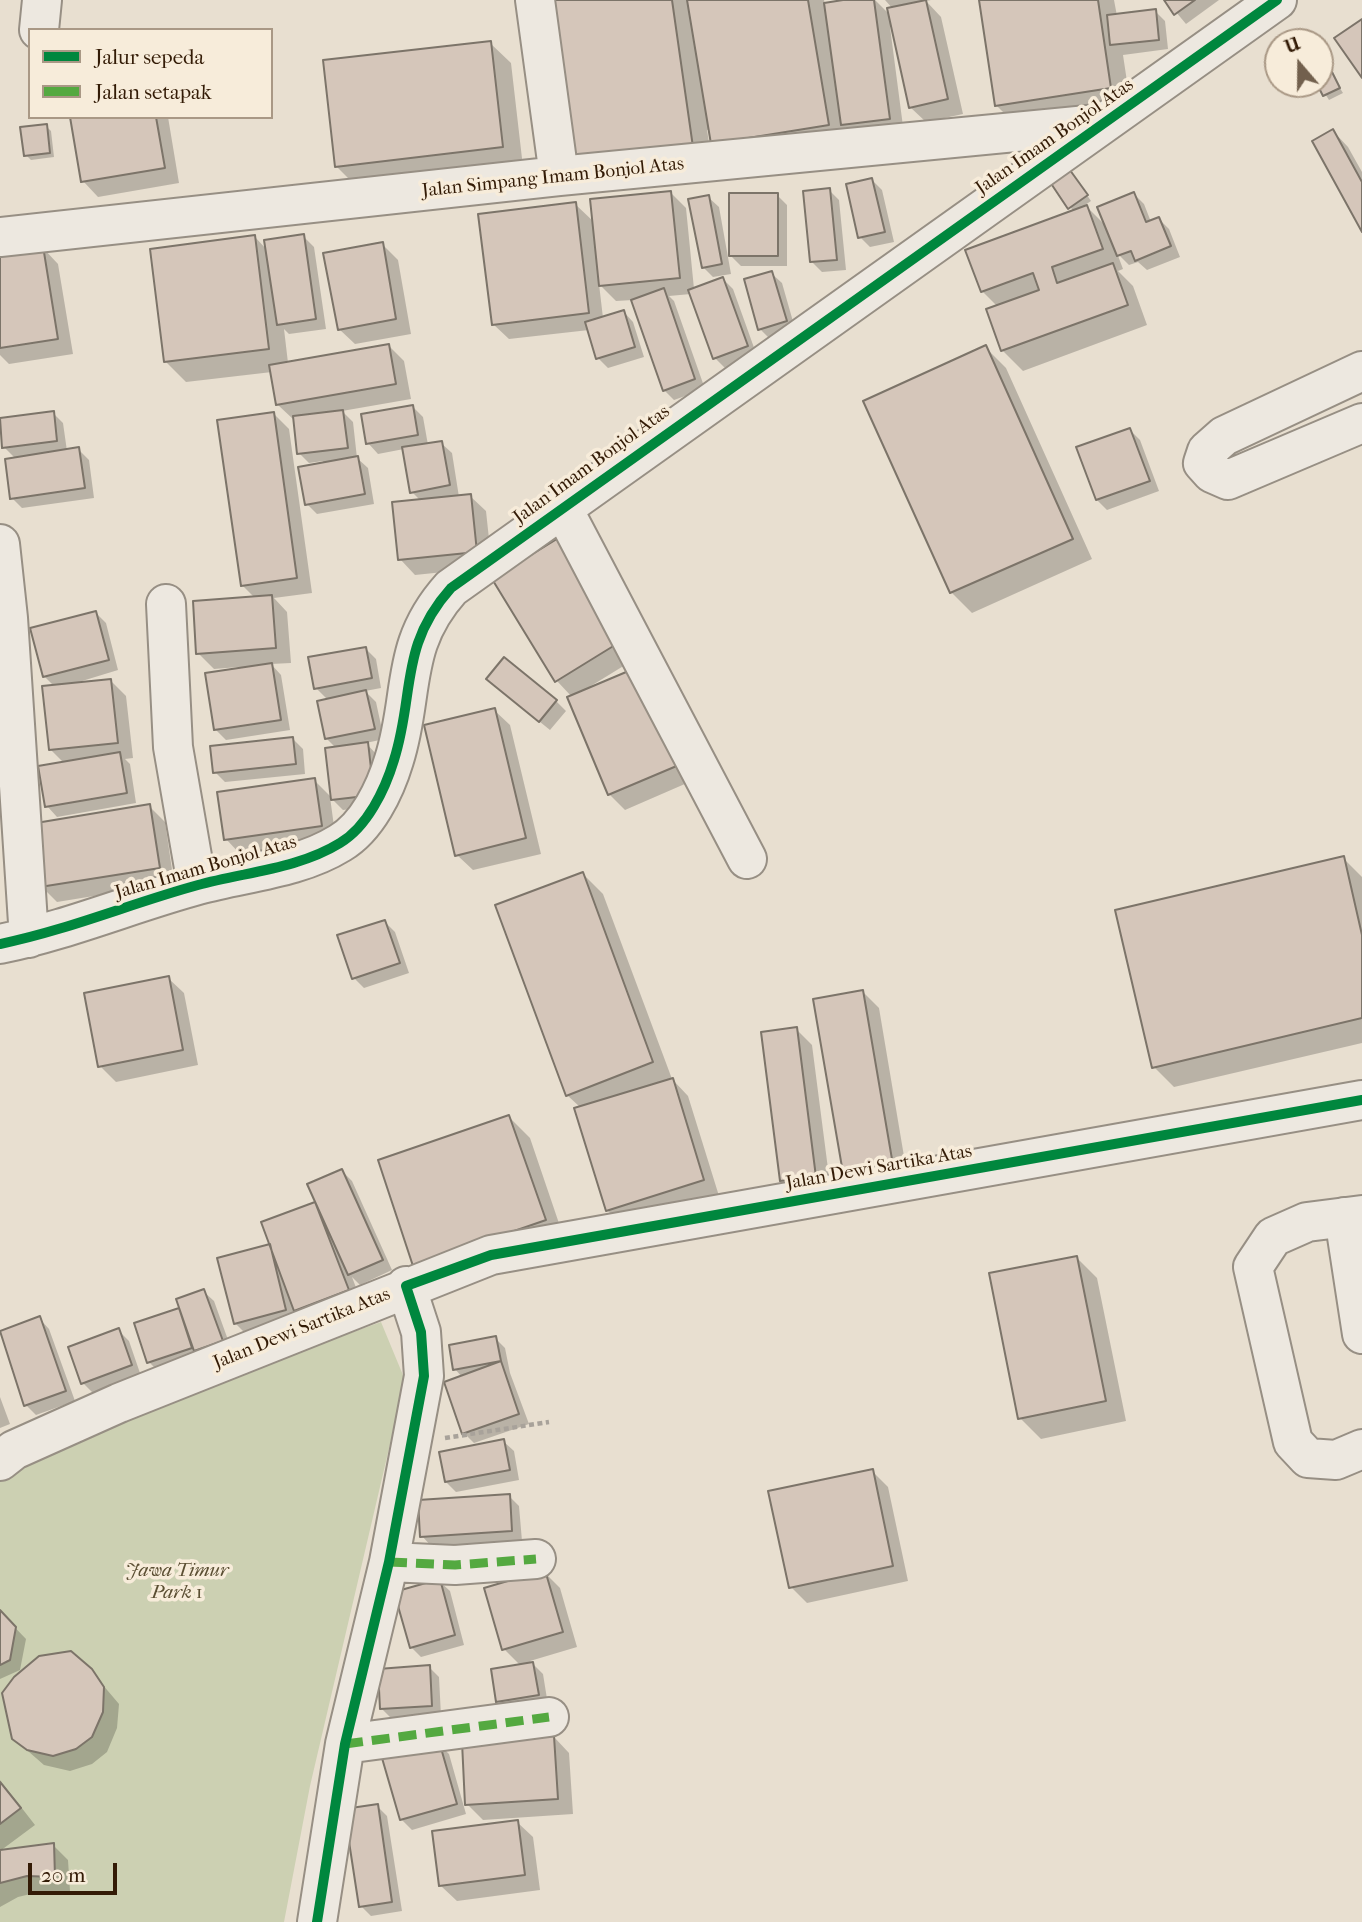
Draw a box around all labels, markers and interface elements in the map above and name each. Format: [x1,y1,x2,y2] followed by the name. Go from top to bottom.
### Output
[28,28,273,119] legend
[1264,28,1334,98] north arrow
[1282,32,1303,58] text: U
[95,45,204,69] text: Jalur sepeda
[972,74,1138,200] street label: Jalan Imam Bonjol Atas
[95,80,212,104] text: Jalan setapak
[421,153,685,203] street label: Jalan Simpang Imam Bonjol Atas
[509,401,675,529] street label: Jalan Imam Bonjol Atas
[113,831,299,905] street label: Jalan Imam Bonjol Atas
[784,1140,974,1196] street label: Jalan Dewi Sartika Atas
[210,1283,394,1375] street label: Jalan Dewi Sartika Atas
[126,1560,228,1604] park label: Jawa Timur Park 1
[32,1848,121,1892] scale bar
[41,1863,85,1887] text: 20 m

